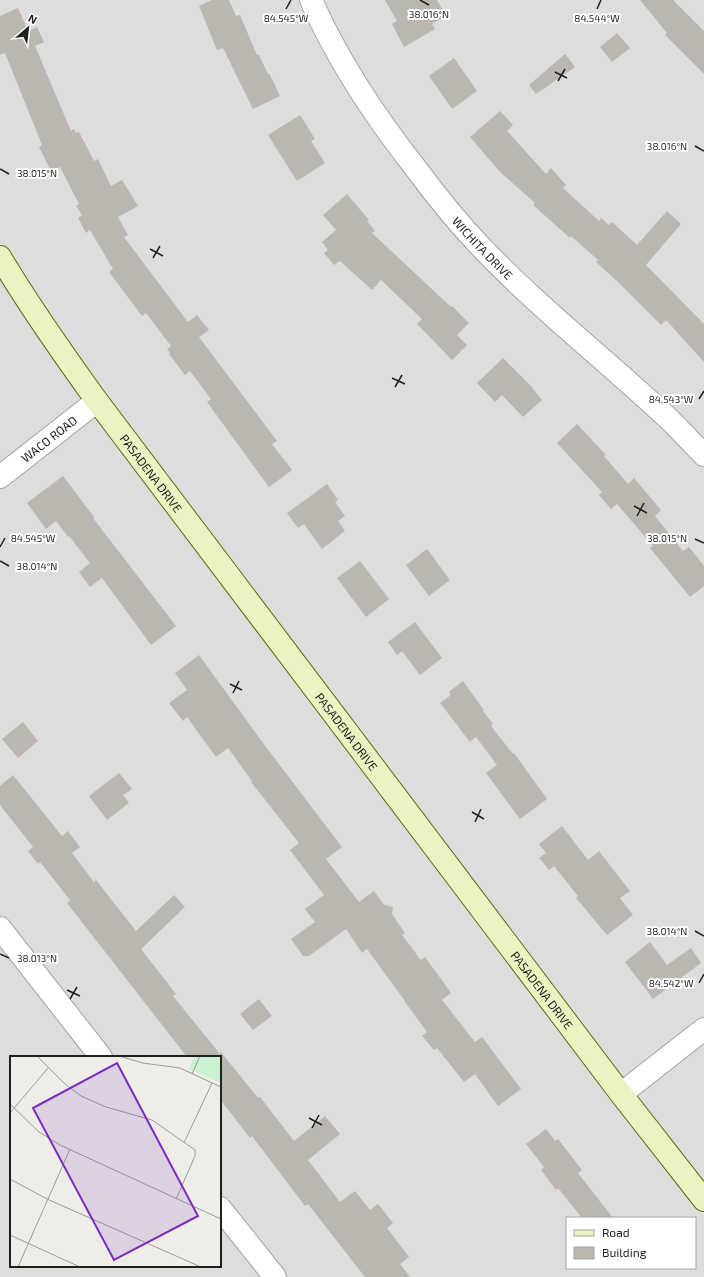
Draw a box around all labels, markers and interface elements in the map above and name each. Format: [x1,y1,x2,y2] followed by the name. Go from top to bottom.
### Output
[8,8,48,48] north arrow
[409,8,449,20] text: 38.016°N
[26,11,40,26] text: N
[264,12,309,24] text: 84.545°W
[574,12,620,24] text: 84.544°W
[647,140,687,152] text: 38.016°N
[17,167,57,179] text: 38.015°N
[450,214,516,282] street label: WICHITA DRIVE
[649,393,694,405] text: 84.543°W
[18,413,79,465] street label: WACO ROAD
[118,431,186,515] street label: PASADENA DRIVE
[11,532,56,544] text: 84.545°W
[647,532,687,544] text: 38.015°N
[17,560,57,572] text: 38.014°N
[313,690,381,773] street label: PASADENA DRIVE
[647,925,687,937] text: 38.014°N
[508,948,576,1032] street label: PASADENA DRIVE
[17,952,57,964] text: 38.013°N
[649,977,694,989] text: 84.542°W
[10,1056,221,1267] inset map
[566,1217,696,1269] legend
[602,1225,630,1239] text: Road
[602,1245,647,1259] text: Building

